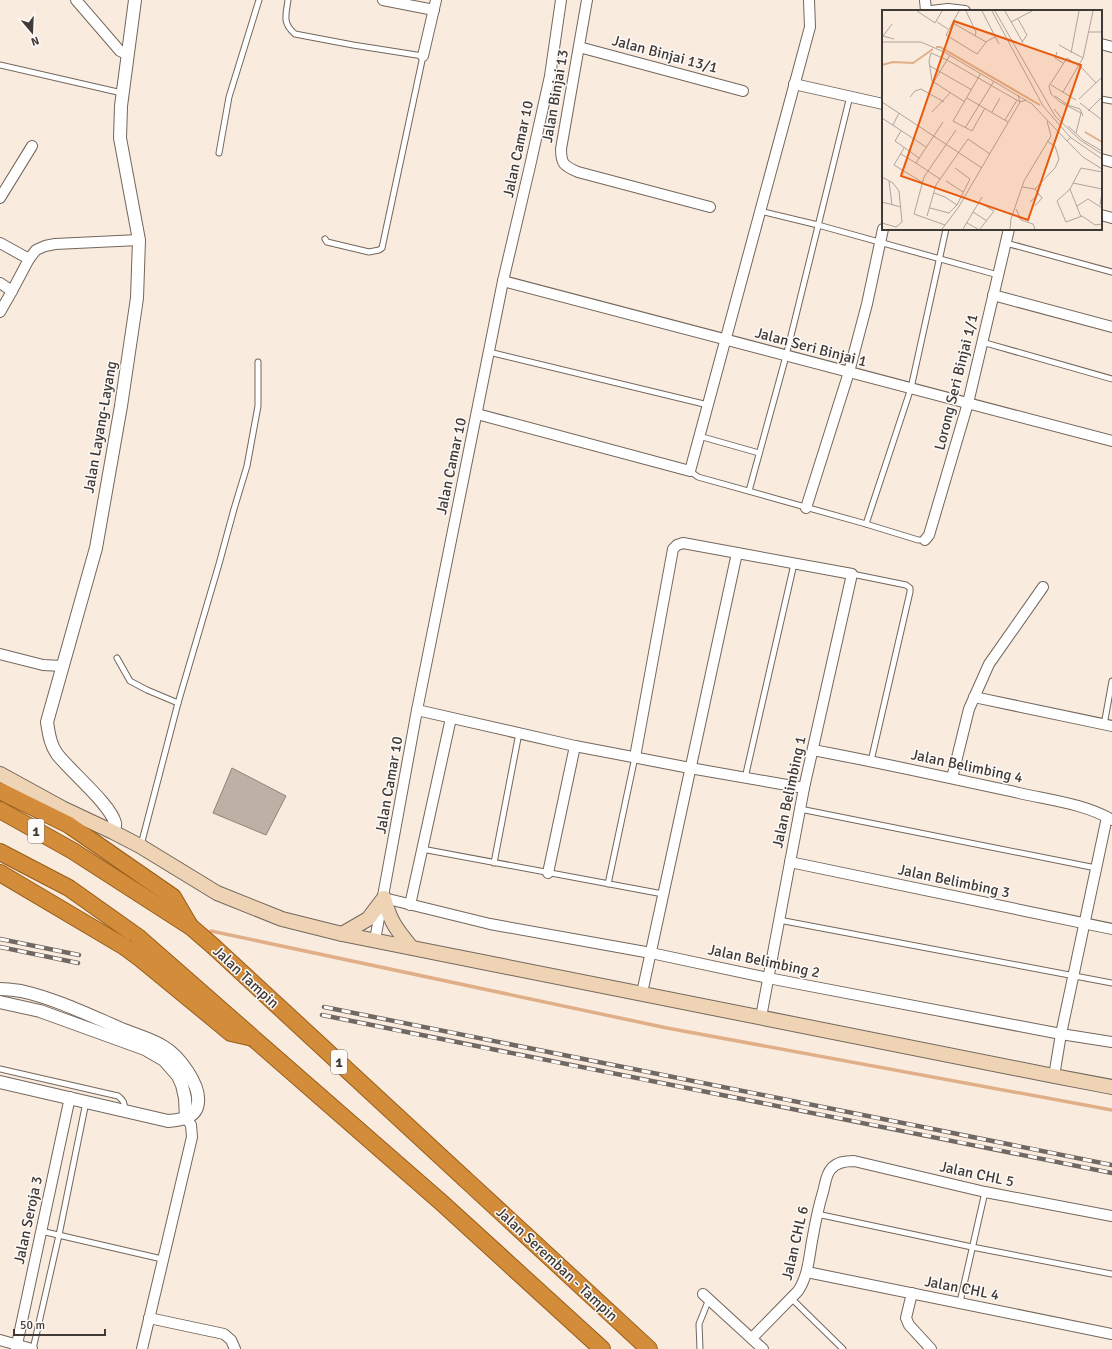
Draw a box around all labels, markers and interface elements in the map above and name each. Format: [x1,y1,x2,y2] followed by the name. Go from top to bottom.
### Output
[882,10,1102,230] inset map
[12,12,52,52] north arrow
[610,31,720,77] street label: Jalan Binjai 13/1
[29,34,41,48] text: N
[538,48,572,144] street label: Jalan Binjai 13
[499,99,537,199] street label: Jalan Camar 10
[930,312,982,452] street label: Lorong Seri Binjai 1/1
[753,323,869,371] street label: Jalan Seri Binjai 1
[80,359,121,495] street label: Jalan Layang-Layang
[432,416,470,516] street label: Jalan Camar 10
[768,734,810,850] street label: Jalan Belimbing 1
[372,735,406,835] street label: Jalan Camar 10
[909,745,1025,787] street label: Jalan Belimbing 4
[28,819,44,843] road number: 1
[896,860,1012,902] street label: Jalan Belimbing 3
[706,940,822,982] street label: Jalan Belimbing 2
[209,942,283,1012] street label: Jalan Tampin
[331,1050,347,1074] road number: 1
[938,1157,1016,1191] street label: Jalan CHL 5
[10,1174,46,1266] street label: Jalan Seroja 3
[493,1203,621,1325] street label: Jalan Seremban - Tampin
[778,1204,812,1282] street label: Jalan CHL 6
[923,1272,1001,1304] street label: Jalan CHL 4
[14,1311,105,1337] scale bar
[20,1318,45,1333] text: 50 m

